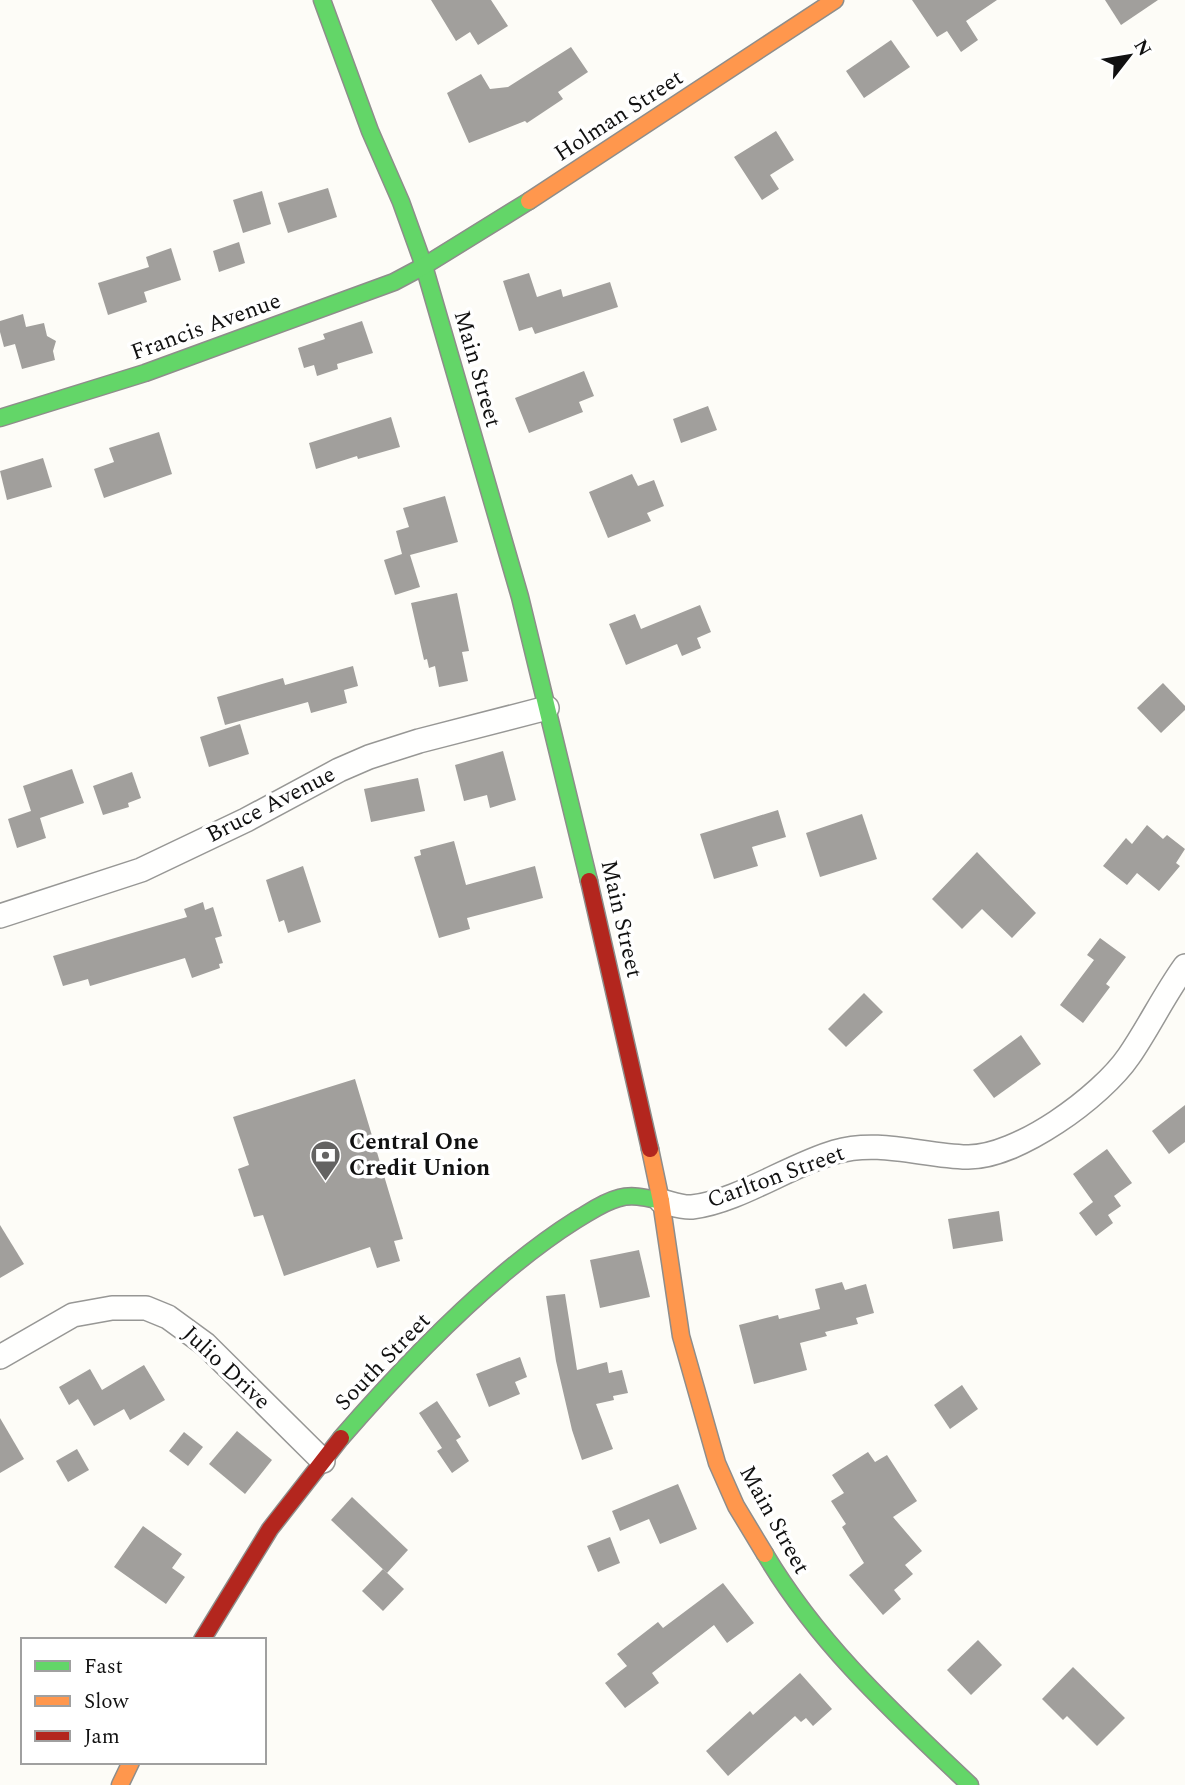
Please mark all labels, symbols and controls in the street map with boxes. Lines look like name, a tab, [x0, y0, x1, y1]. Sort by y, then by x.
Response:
north arrow	[1094, 21, 1164, 91]
text: N	[1126, 34, 1159, 62]
street label: Holman Street	[547, 61, 691, 171]
street label: Francis Avenue	[126, 284, 286, 370]
street label: Main Street	[444, 307, 510, 431]
street label: Bruce Avenue	[200, 757, 342, 853]
street label: Main Street	[590, 857, 652, 981]
place label: Central One Credit Union	[349, 1125, 490, 1186]
street label: Carlton Street	[702, 1136, 850, 1218]
bank icon: Central One Credit Union	[309, 1138, 343, 1182]
street label: South Street	[327, 1305, 439, 1419]
street label: Julio Drive	[174, 1318, 278, 1418]
street label: Main Street	[730, 1459, 818, 1581]
legend	[21, 1638, 266, 1764]
text: Fast	[84, 1651, 123, 1683]
text: Slow	[84, 1686, 130, 1718]
text: Jam	[84, 1721, 120, 1753]

